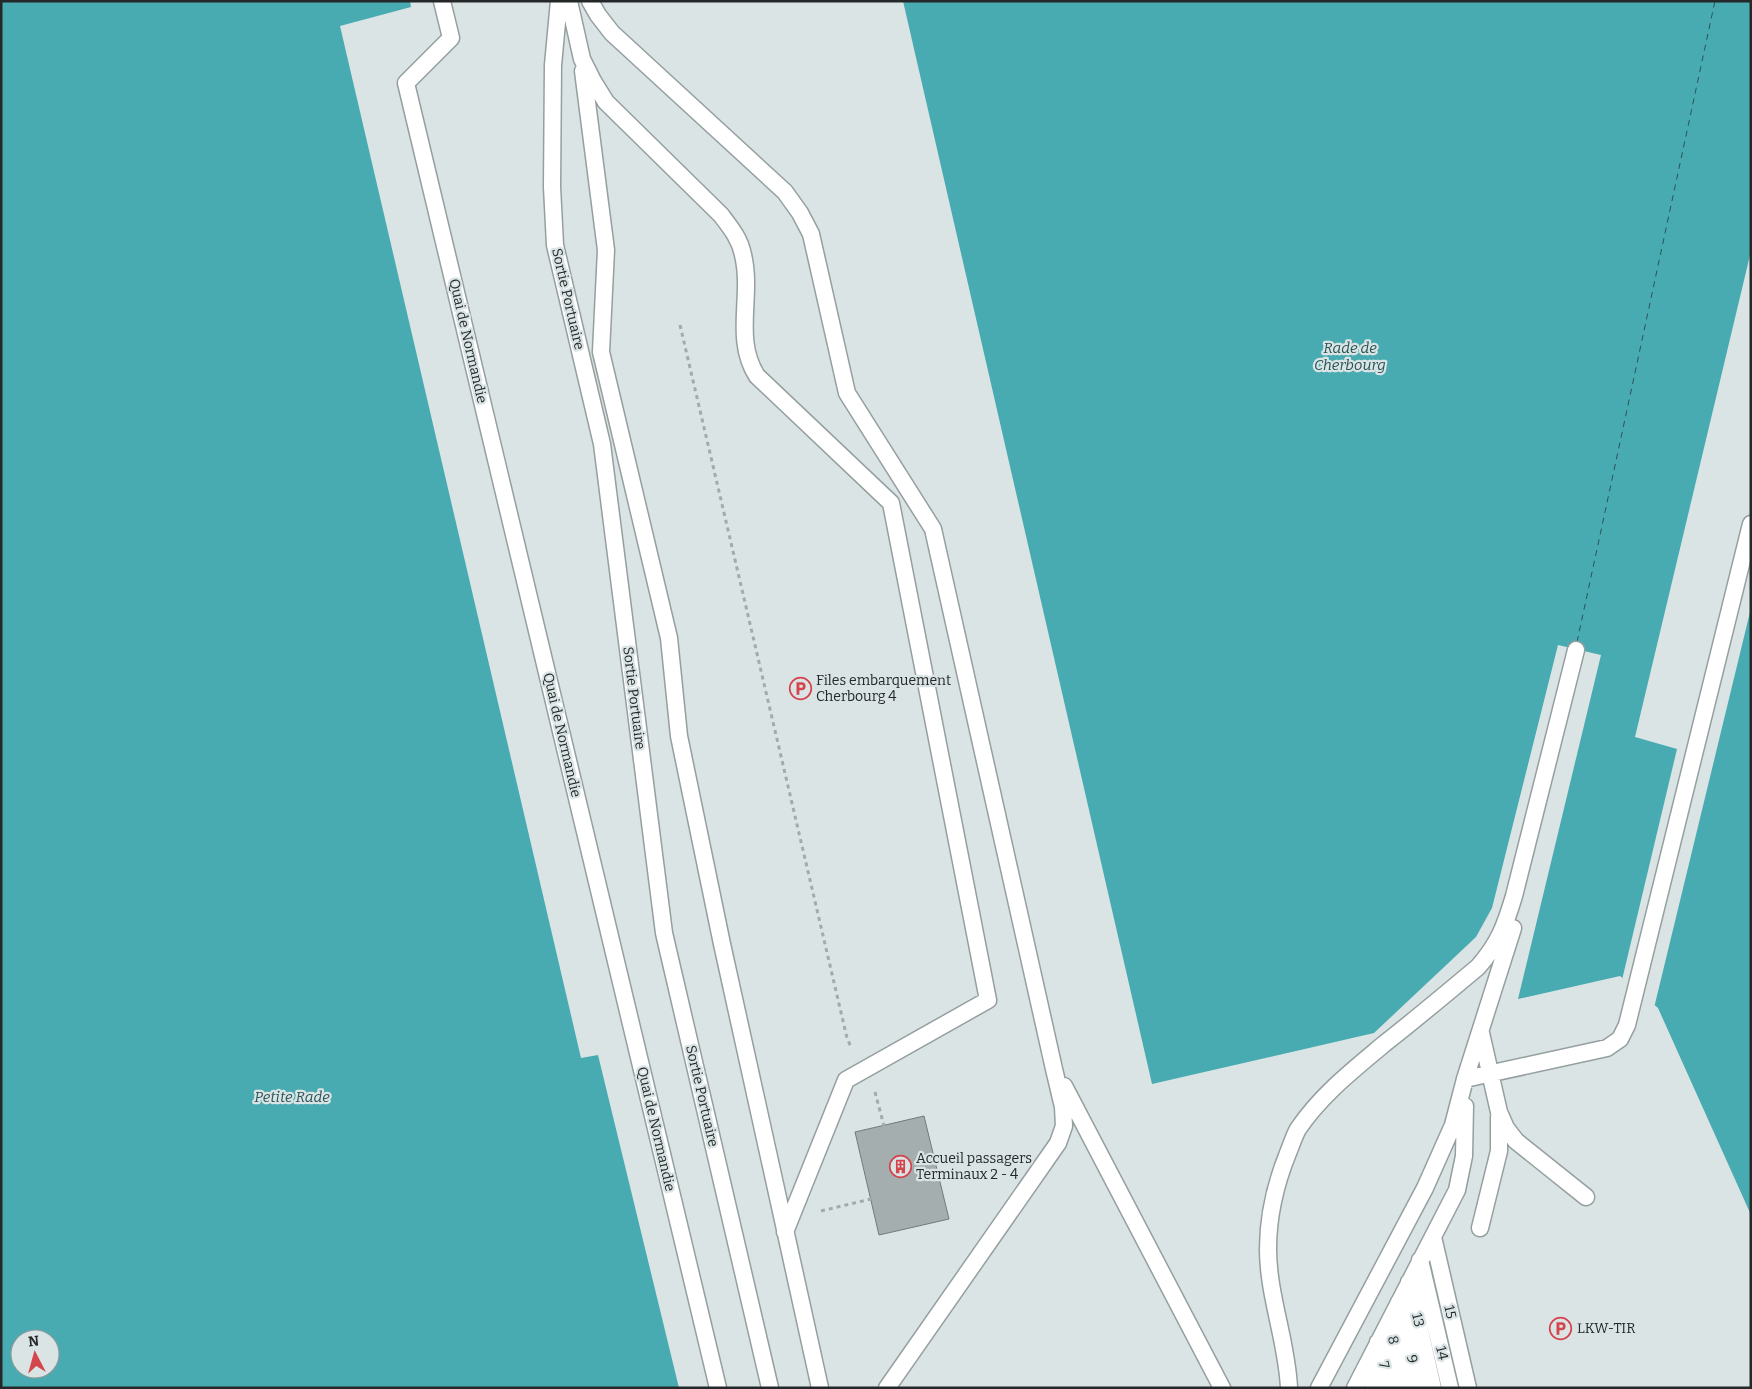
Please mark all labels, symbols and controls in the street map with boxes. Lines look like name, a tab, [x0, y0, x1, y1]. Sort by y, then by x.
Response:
street label: Sortie Portuaire	[548, 247, 588, 351]
street label: Quai de Normandie	[445, 277, 491, 405]
water label: Rade de Cherbourg	[1314, 339, 1386, 374]
street label: Sortie Portuaire	[619, 646, 649, 750]
street label: Quai de Normandie	[539, 671, 585, 799]
place label: Files embarquement Cherbourg 4	[816, 672, 951, 705]
parking icon: Files embarquement Cherbourg 4	[788, 676, 812, 700]
street label: Sortie Portuaire	[682, 1044, 722, 1148]
street label: Quai de Normandie	[633, 1065, 679, 1193]
water label: Petite Rade	[254, 1088, 330, 1106]
place label: Accueil passagers Terminaux 2 - 4	[916, 1150, 1032, 1183]
building icon: Accueil passagers Terminaux 2 - 4	[888, 1154, 912, 1178]
street label: 15	[1440, 1304, 1460, 1320]
street label: 13	[1408, 1311, 1428, 1329]
parking icon: LKW-TIR	[1549, 1316, 1573, 1340]
place label: LKW-TIR	[1577, 1320, 1635, 1337]
north arrow	[10, 1329, 60, 1379]
text: N	[27, 1333, 40, 1351]
street label: 8	[1384, 1334, 1402, 1346]
street label: 14	[1432, 1344, 1452, 1362]
street label: 9	[1403, 1353, 1421, 1365]
street label: 7	[1375, 1360, 1393, 1370]

